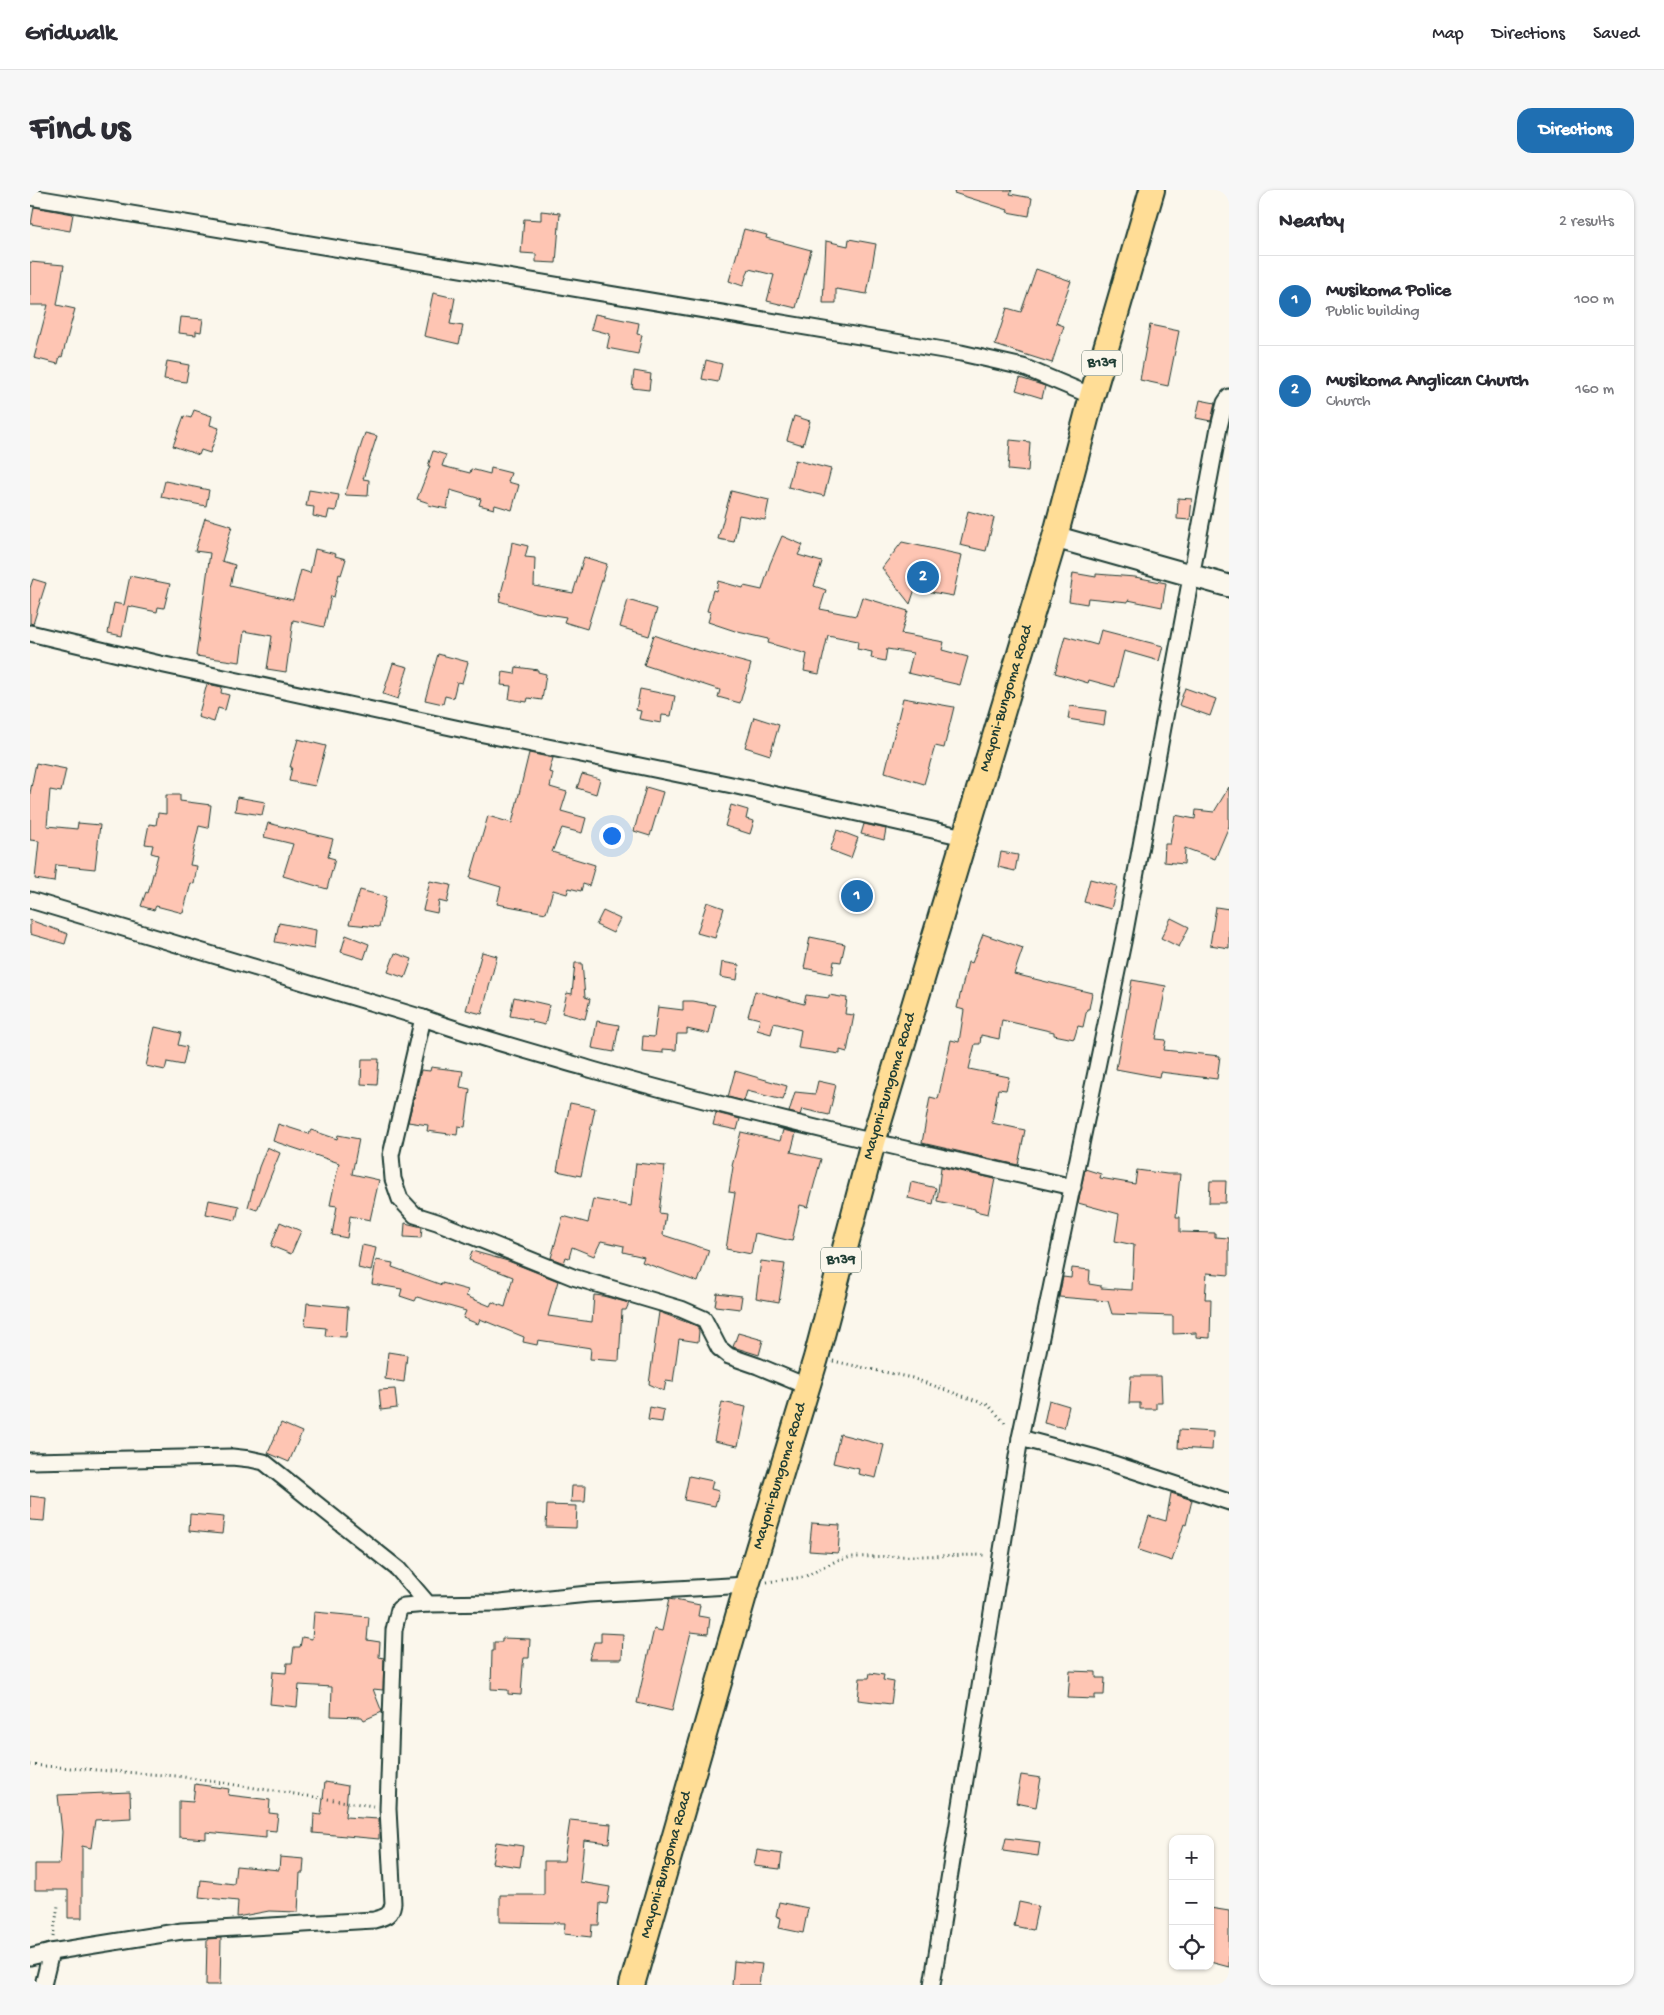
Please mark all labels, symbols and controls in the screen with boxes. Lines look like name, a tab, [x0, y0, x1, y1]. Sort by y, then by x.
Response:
text: Gridwalk	[25, 20, 116, 49]
text: Map	[1432, 24, 1464, 45]
text: Directions	[1492, 24, 1565, 45]
text: Saved	[1593, 24, 1639, 45]
button: Directions	[1517, 108, 1634, 153]
text: Find us	[30, 110, 130, 151]
text: Nearby	[1279, 210, 1344, 235]
text: 2 results	[1559, 213, 1614, 232]
text: Musikoma Police	[1326, 280, 1451, 303]
text: 1	[1292, 291, 1298, 310]
text: 100 m	[1574, 291, 1614, 310]
text: Public building	[1326, 303, 1420, 322]
road number: B139	[1082, 350, 1122, 376]
text: Musikoma Anglican Church	[1326, 370, 1529, 393]
text: 2	[1291, 381, 1299, 400]
text: 160 m	[1575, 381, 1614, 400]
text: Church	[1326, 393, 1370, 412]
pin: 2	[907, 558, 939, 596]
street label: Mayoni-Bungoma Road	[975, 621, 1038, 774]
your location	[599, 823, 625, 849]
pin: 1	[841, 877, 873, 915]
street label: Mayoni-Bungoma Road	[859, 1009, 921, 1162]
road number: B139	[821, 1248, 861, 1272]
street label: Mayoni-Bungoma Road	[749, 1399, 812, 1552]
street label: Mayoni-Bungoma Road	[636, 1788, 697, 1941]
map controls	[1169, 1835, 1214, 1970]
button: +	[1169, 1835, 1214, 1880]
button: −	[1169, 1880, 1214, 1925]
button: locate	[1169, 1925, 1214, 1970]

